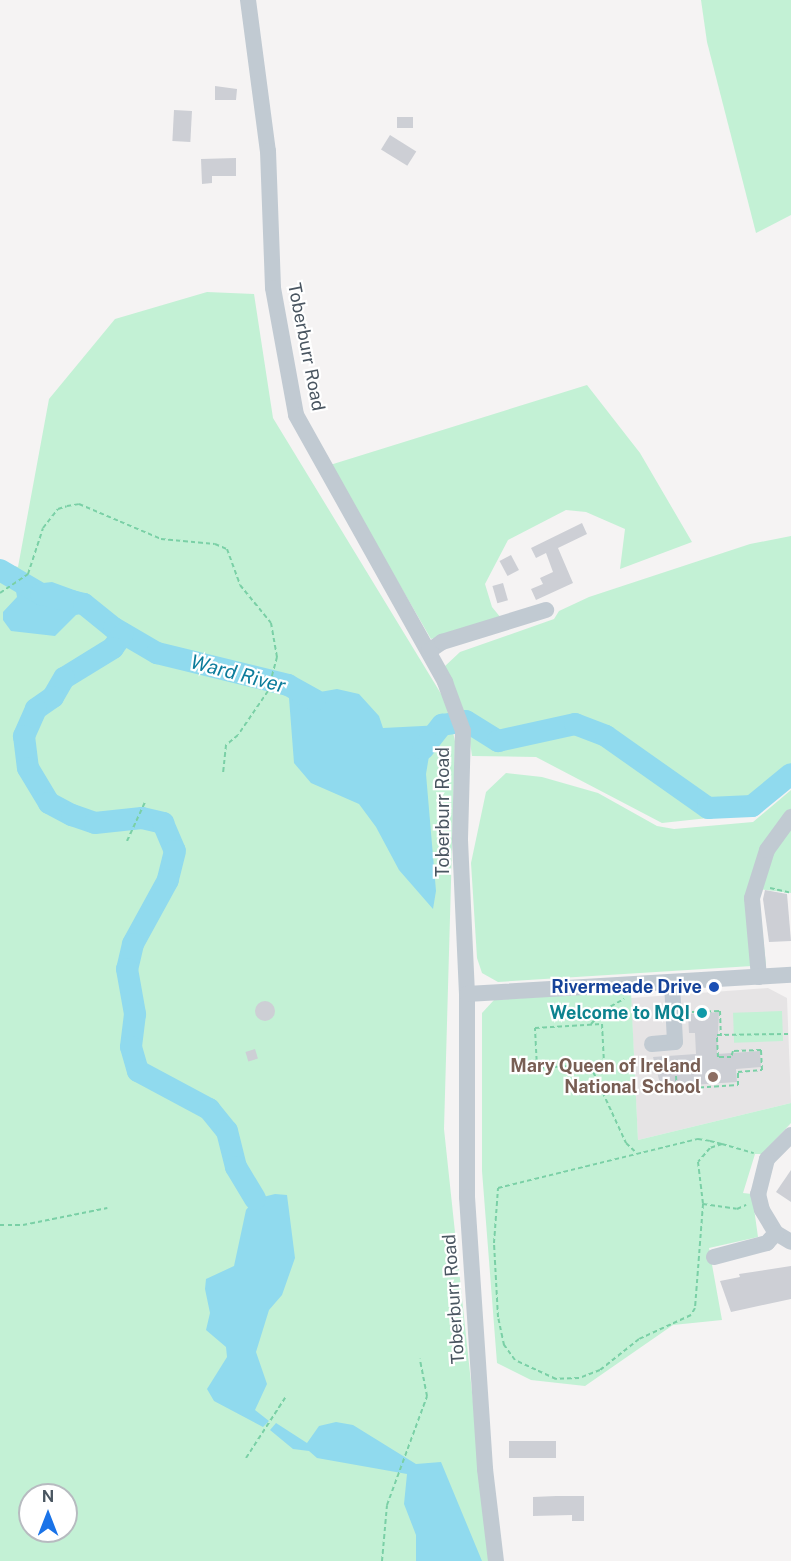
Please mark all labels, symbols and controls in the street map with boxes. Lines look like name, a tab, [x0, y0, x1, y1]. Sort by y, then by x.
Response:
street label: Toberburr Road	[283, 281, 329, 413]
water label: Ward River	[188, 650, 288, 698]
street label: Toberburr Road	[432, 747, 454, 877]
place label: Rivermeade Drive	[551, 976, 702, 998]
marker: Rivermeade Drive	[707, 980, 721, 994]
place label: Welcome to MQI	[550, 1002, 690, 1024]
marker: Welcome to MQI	[695, 1006, 709, 1020]
place label: Mary Queen of Ireland National School	[510, 1056, 701, 1098]
marker: Mary Queen of Ireland National School	[706, 1070, 720, 1084]
street label: Toberburr Road	[439, 1233, 469, 1365]
north arrow	[18, 1483, 78, 1543]
text: N	[42, 1487, 54, 1506]

